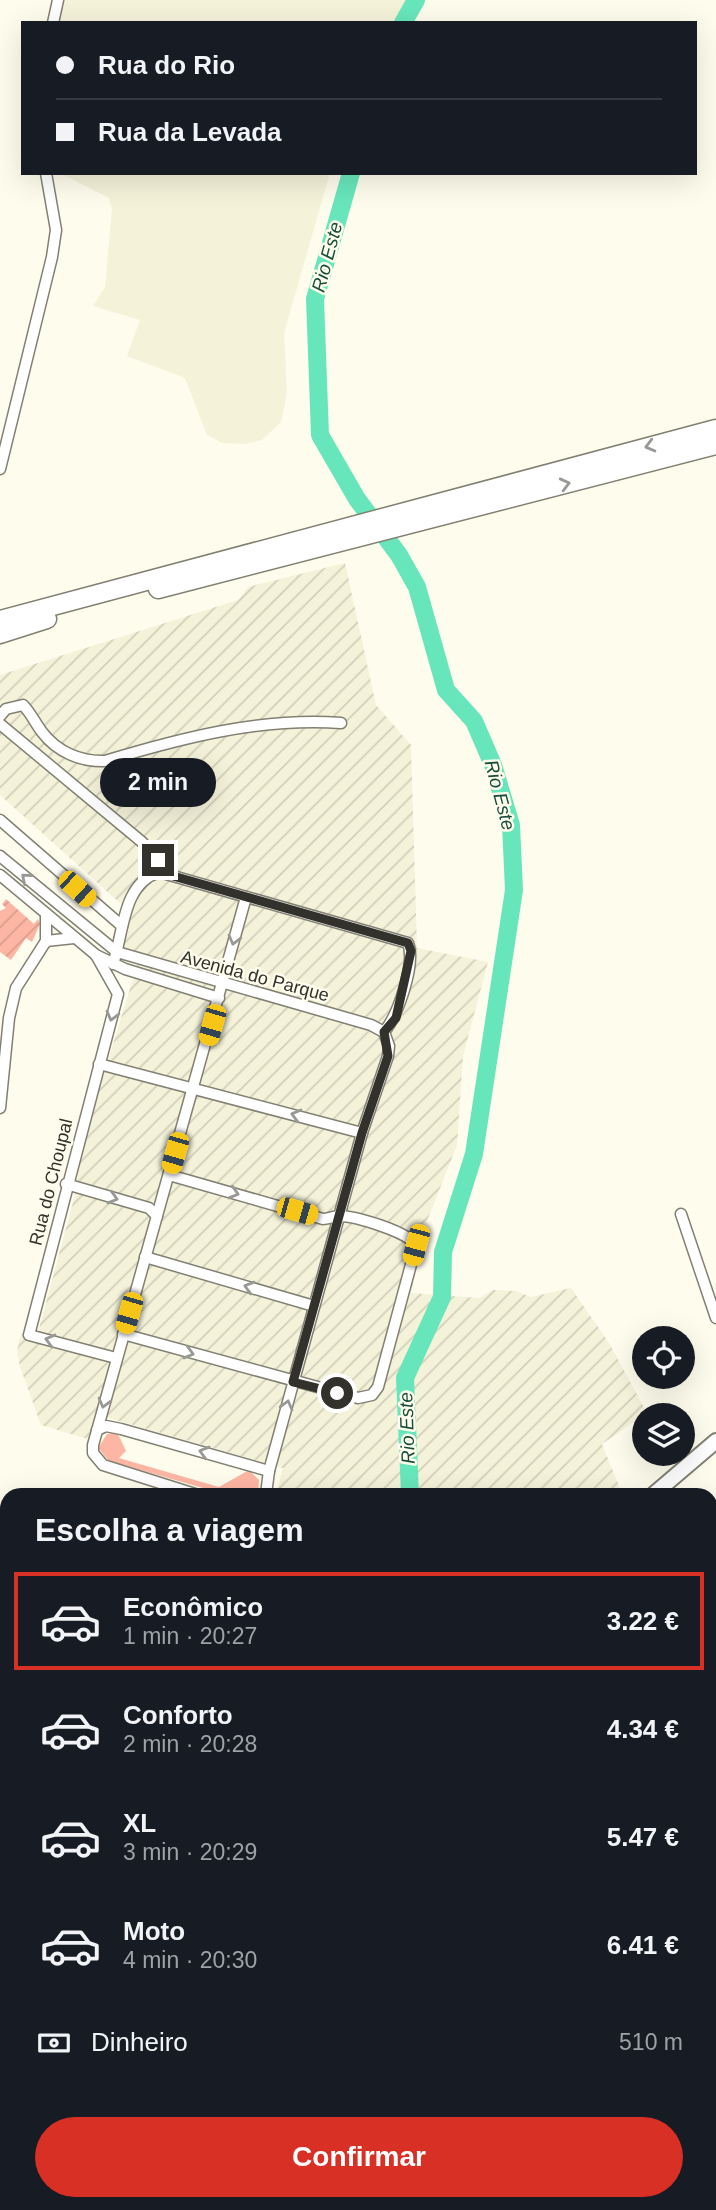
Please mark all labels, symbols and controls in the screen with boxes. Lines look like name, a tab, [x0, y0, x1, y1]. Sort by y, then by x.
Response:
text: Rua do Rio	[98, 50, 235, 80]
text: Rua da Levada	[98, 117, 282, 147]
water label: Rio Este	[308, 220, 346, 294]
one-way arrow	[644, 438, 656, 453]
one-way arrow	[558, 478, 570, 492]
callout: 2 min	[100, 758, 216, 808]
water label: Rio Este	[481, 758, 519, 832]
text: 2 min	[128, 769, 188, 795]
route end	[142, 844, 174, 876]
car	[55, 867, 100, 911]
one-way arrow	[21, 874, 34, 886]
one-way arrow	[228, 934, 243, 946]
street label: Avenida do Parque	[179, 947, 331, 1005]
car	[197, 1002, 228, 1048]
one-way arrow	[106, 1010, 120, 1022]
one-way arrow	[290, 1109, 302, 1123]
street label: Rua do Choupal	[26, 1116, 76, 1248]
car	[160, 1130, 191, 1176]
one-way arrow	[228, 1185, 240, 1200]
one-way arrow	[107, 1190, 119, 1204]
car	[274, 1195, 321, 1227]
car	[401, 1222, 432, 1268]
one-way arrow	[243, 1281, 255, 1296]
car	[114, 1290, 145, 1336]
map controls	[632, 1326, 695, 1466]
button: locate	[632, 1326, 695, 1389]
one-way arrow	[44, 1334, 56, 1349]
one-way arrow	[183, 1344, 195, 1359]
route start	[321, 1377, 353, 1409]
water label: Rio Este	[395, 1392, 419, 1464]
one-way arrow	[98, 1397, 113, 1409]
one-way arrow	[279, 1399, 294, 1411]
button: layers	[632, 1403, 695, 1466]
one-way arrow	[198, 1446, 210, 1460]
text: Escolha a viagem	[35, 1512, 304, 1548]
icon: car	[39, 1590, 102, 1653]
text: Econômico	[123, 1592, 263, 1622]
text: 3.22 €	[607, 1606, 679, 1636]
text: 1 min · 20:27	[123, 1623, 257, 1649]
icon: car	[39, 1698, 102, 1761]
text: Conforto	[123, 1700, 233, 1730]
text: 4.34 €	[607, 1714, 679, 1744]
text: 2 min · 20:28	[123, 1731, 257, 1757]
icon: car	[39, 1806, 102, 1869]
text: XL	[123, 1808, 156, 1838]
text: 5.47 €	[607, 1822, 679, 1852]
text: 3 min · 20:29	[123, 1839, 257, 1865]
icon: car	[39, 1914, 102, 1977]
text: Moto	[123, 1916, 185, 1946]
text: 6.41 €	[607, 1930, 679, 1960]
text: 4 min · 20:30	[123, 1947, 257, 1973]
icon: cash	[35, 2024, 73, 2062]
text: Dinheiro	[91, 2027, 188, 2057]
text: 510 m	[619, 2029, 683, 2055]
button: Confirmar	[35, 2117, 683, 2197]

